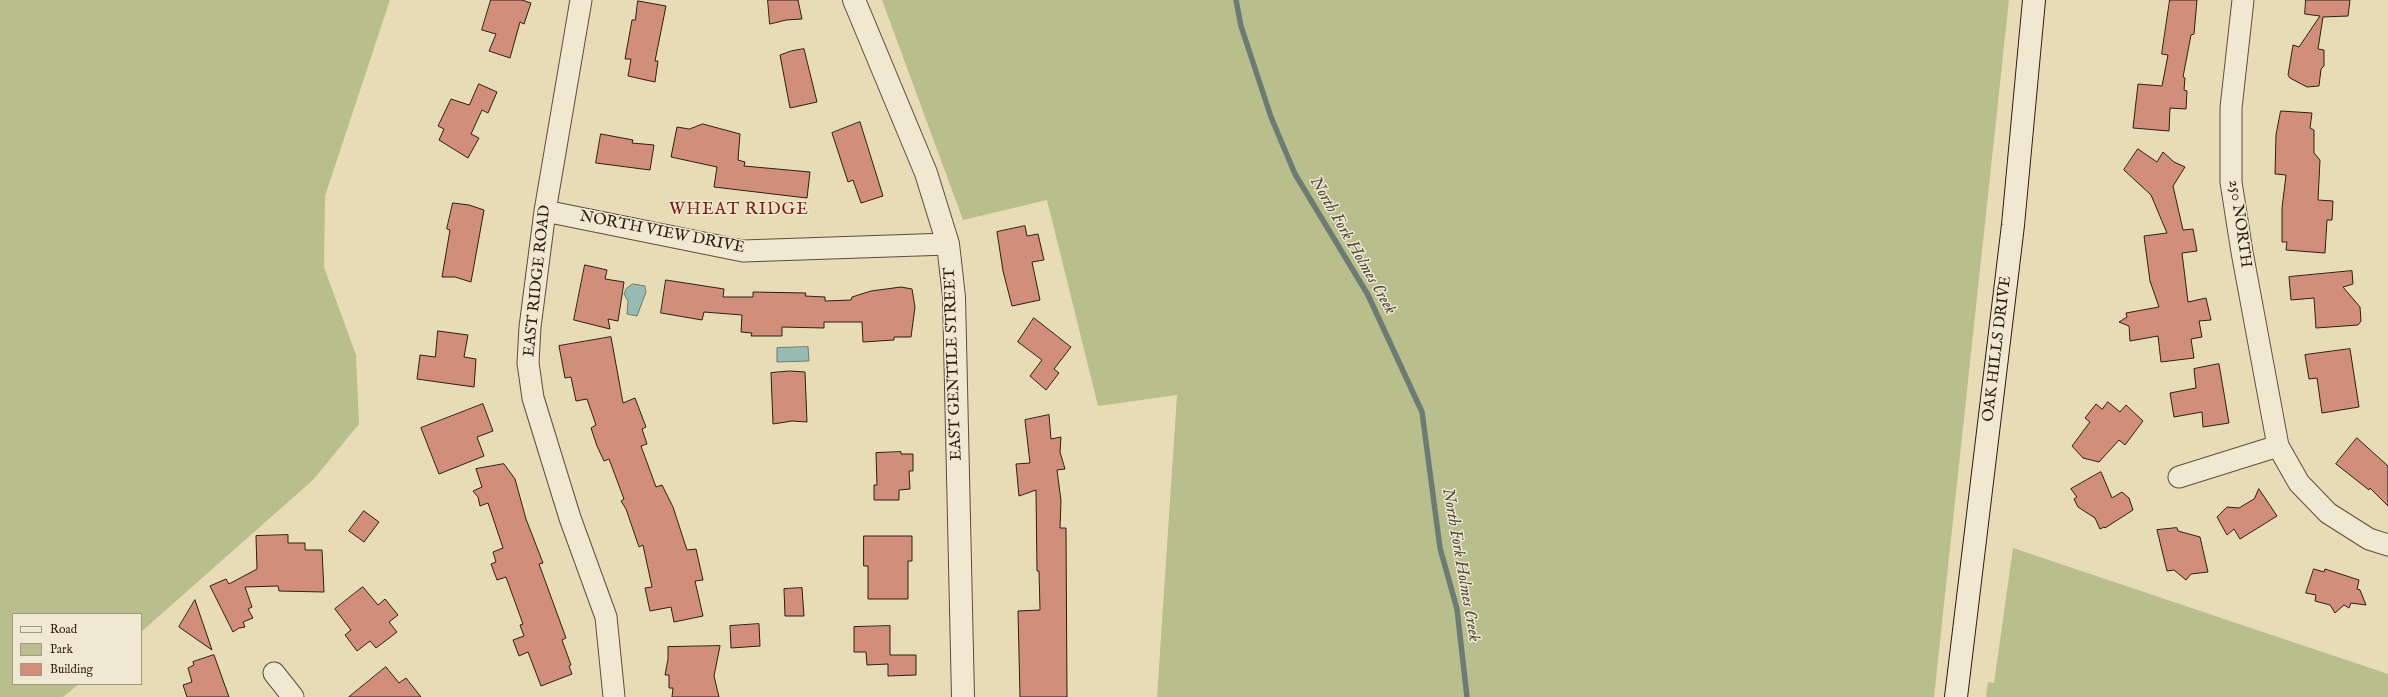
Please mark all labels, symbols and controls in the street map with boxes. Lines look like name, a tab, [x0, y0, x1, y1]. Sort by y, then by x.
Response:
water label: North Fork Holmes Creek	[1304, 173, 1400, 319]
street label: 250 NORTH	[2223, 179, 2255, 269]
district label: WHEAT RIDGE	[669, 201, 809, 221]
street label: EAST RIDGE ROAD	[520, 204, 556, 358]
street label: NORTH VIEW DRIVE	[578, 208, 746, 258]
street label: EAST GENTILE STREET	[941, 267, 967, 461]
street label: OAK HILLS DRIVE	[1980, 275, 2016, 423]
water label: North Fork Holmes Creek	[1436, 487, 1484, 643]
legend	[12, 613, 142, 685]
text: Road	[50, 622, 77, 637]
text: Park	[50, 642, 73, 657]
text: Building	[50, 662, 93, 677]

